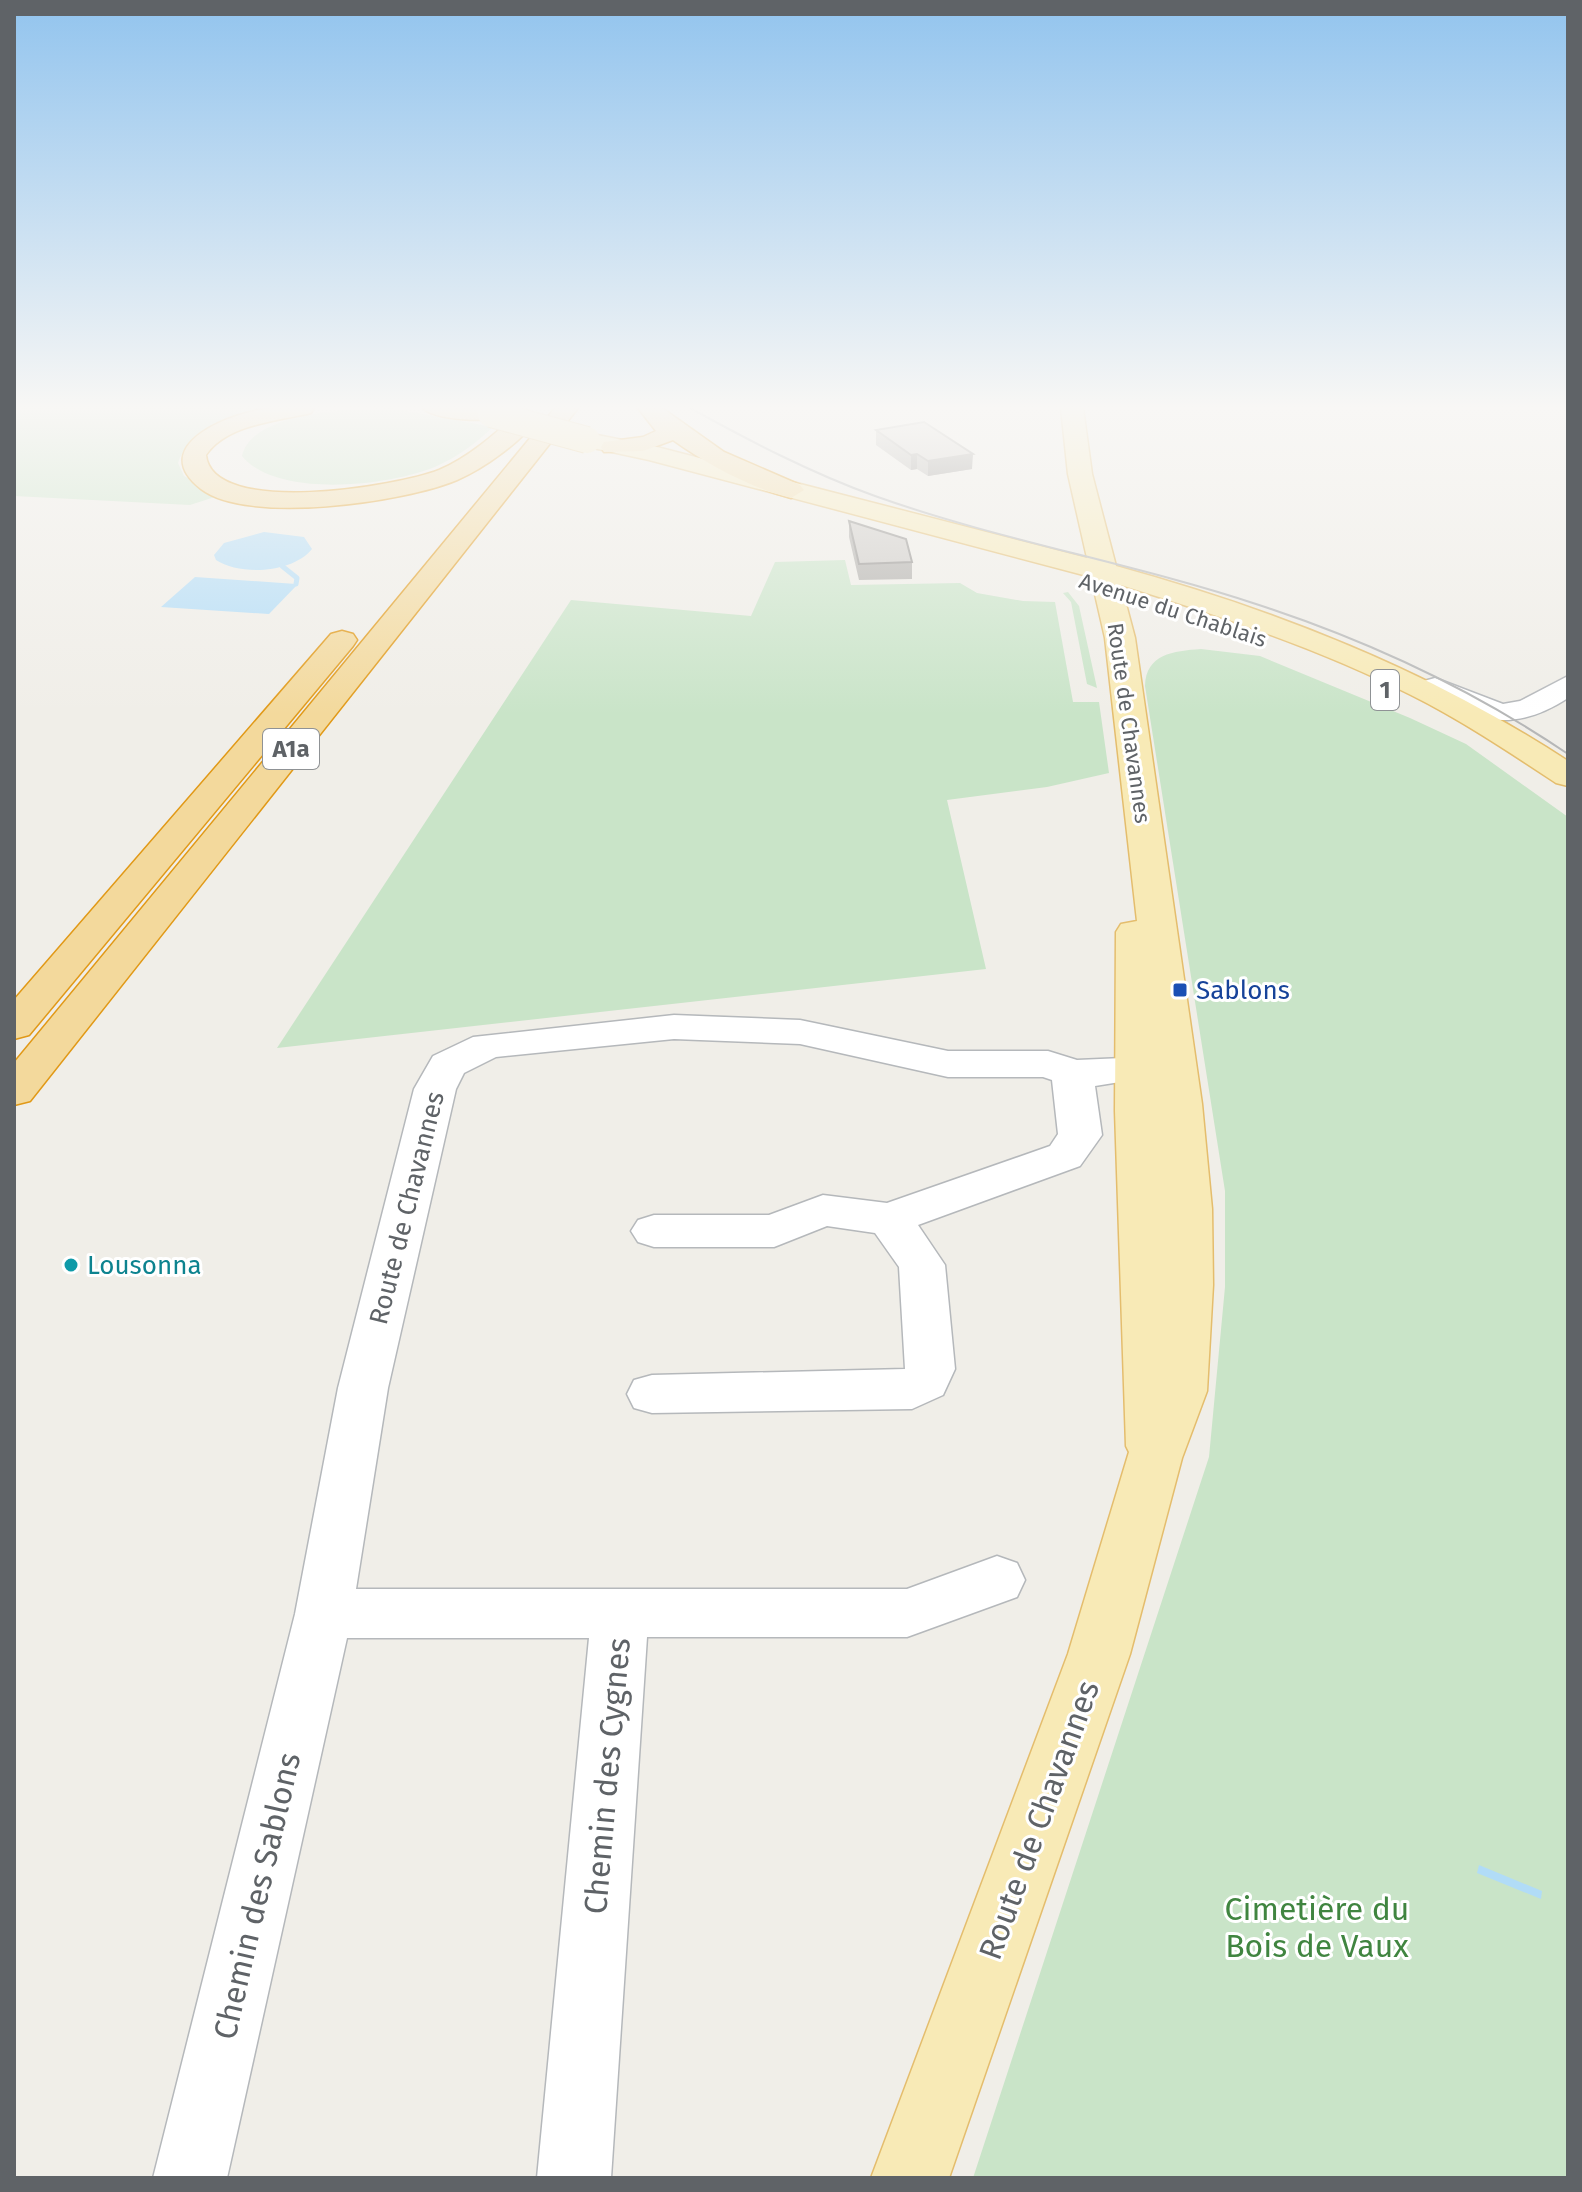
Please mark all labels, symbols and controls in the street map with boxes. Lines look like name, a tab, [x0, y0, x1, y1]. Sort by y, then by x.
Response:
street label: Avenue du Chablais	[1076, 567, 1270, 653]
street label: Route de Chavannes	[1102, 621, 1156, 825]
road number: 1	[1371, 670, 1399, 710]
road number: A1a	[263, 729, 319, 769]
place label: Sablons	[1196, 975, 1290, 1006]
marker: Sablons	[1171, 981, 1189, 999]
street label: Route de Chavannes	[363, 1088, 451, 1328]
place label: Lousonna	[87, 1250, 202, 1281]
marker: Lousonna	[62, 1256, 80, 1274]
street label: Chemin des Cygnes	[576, 1636, 638, 1916]
street label: Route de Chavannes	[971, 1675, 1107, 1965]
street label: Chemin des Sablons	[206, 1749, 308, 2043]
park label: Cimetière du Bois de Vaux	[1225, 1890, 1409, 1965]

